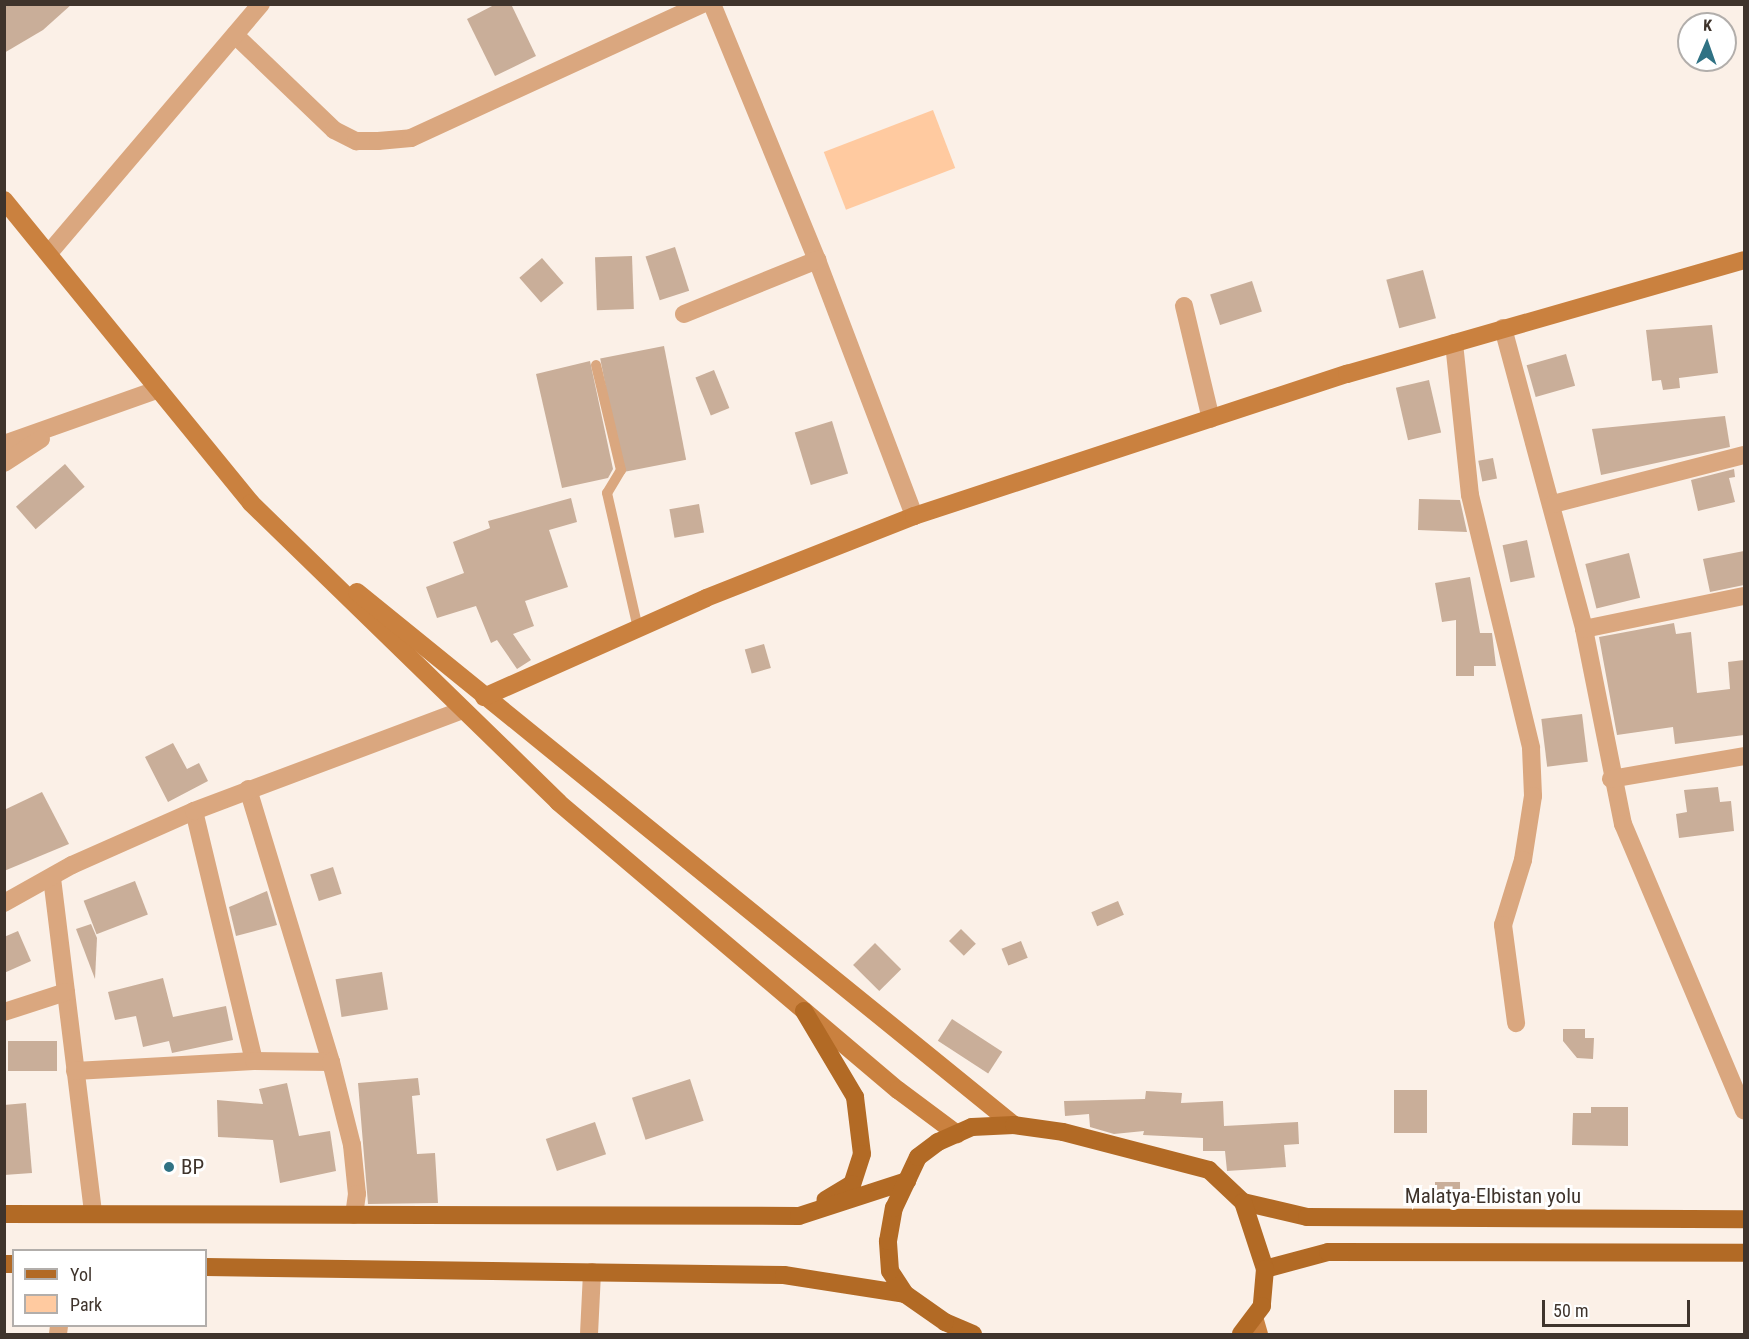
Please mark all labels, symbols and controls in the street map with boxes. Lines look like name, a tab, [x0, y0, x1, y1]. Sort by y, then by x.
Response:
north arrow	[1677, 12, 1737, 72]
text: K	[1703, 16, 1712, 35]
place label: BP	[181, 1154, 204, 1180]
marker: BP	[162, 1160, 176, 1174]
street label: Malatya-Elbistan yolu	[1405, 1183, 1581, 1209]
legend	[12, 1249, 207, 1327]
text: Yol	[70, 1264, 92, 1285]
scale bar	[1545, 1288, 1694, 1326]
text: Park	[70, 1294, 102, 1315]
text: 50 m	[1553, 1300, 1588, 1321]

